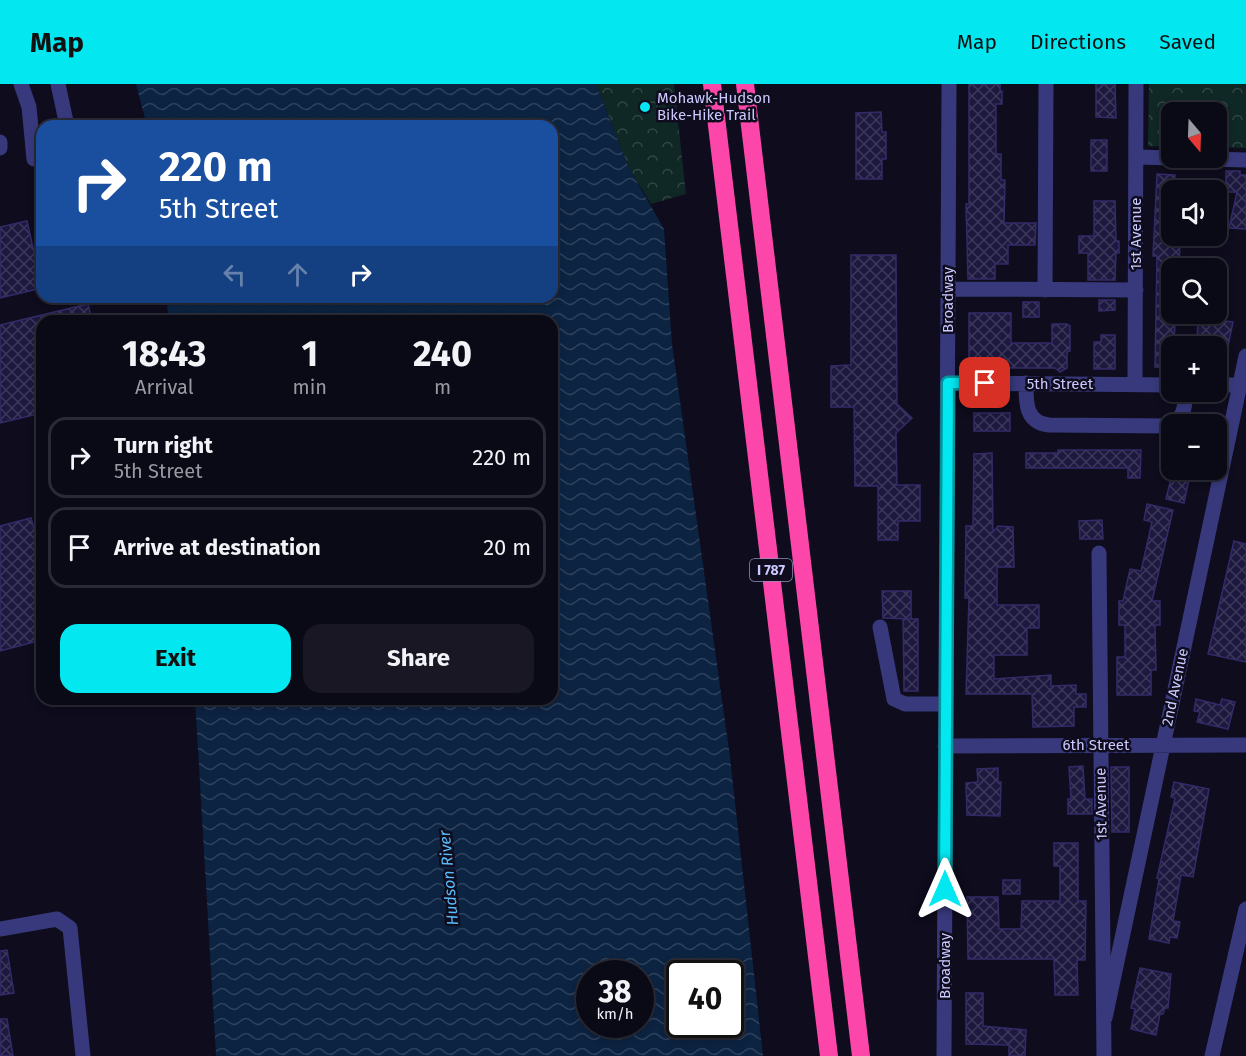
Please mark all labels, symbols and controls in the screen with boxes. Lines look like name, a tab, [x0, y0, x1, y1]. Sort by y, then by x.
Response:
text: Map	[30, 26, 84, 59]
text: Map	[957, 29, 997, 55]
text: Directions	[1030, 29, 1126, 55]
text: Saved	[1159, 29, 1216, 55]
place label: Mohawk-Hudson Bike-Hike Trail	[657, 89, 771, 124]
marker: Mohawk-Hudson Bike-Hike Trail	[638, 100, 652, 114]
north arrow	[1161, 102, 1227, 168]
map controls	[1161, 102, 1227, 480]
text: 220 m	[159, 142, 272, 192]
icon: right	[60, 144, 138, 222]
button: sound	[1161, 180, 1227, 246]
text: 5th Street	[159, 193, 278, 225]
street label: 1st Avenue	[1127, 198, 1145, 270]
icon: left	[218, 258, 251, 291]
icon: ahead	[281, 258, 314, 291]
icon: right	[344, 258, 377, 291]
button: search	[1161, 258, 1227, 324]
street label: Broadway	[939, 266, 957, 333]
text: 18:43	[122, 332, 207, 376]
text: 1	[301, 332, 318, 376]
text: 240	[413, 332, 472, 376]
button: +	[1161, 336, 1227, 402]
pin	[959, 357, 1010, 408]
icon: arrive	[968, 366, 1001, 399]
text: Arrival	[135, 375, 194, 399]
text: min	[293, 375, 327, 399]
text: m	[434, 375, 451, 399]
street label: 5th Street	[1027, 375, 1094, 393]
button: −	[1161, 414, 1227, 480]
text: Turn right	[114, 432, 213, 459]
icon: right	[63, 441, 96, 474]
text: 220 m	[472, 444, 531, 471]
text: 5th Street	[114, 459, 202, 483]
icon: arrive	[63, 531, 96, 564]
text: Arrive at destination	[114, 534, 321, 561]
text: 20 m	[483, 534, 531, 561]
road number: I 787	[750, 559, 792, 581]
button: Exit	[60, 624, 291, 693]
button: Share	[303, 624, 534, 693]
street label: 2nd Avenue	[1158, 647, 1192, 727]
street label: 6th Street	[1063, 736, 1130, 754]
street label: 1st Avenue	[1091, 768, 1111, 840]
water label: Hudson River	[435, 829, 462, 926]
position arrow	[913, 857, 977, 921]
street label: Broadway	[936, 932, 954, 999]
speed limit sign: 40	[666, 960, 744, 1038]
text: 38	[598, 974, 632, 1010]
text: km/h	[596, 1005, 634, 1023]

